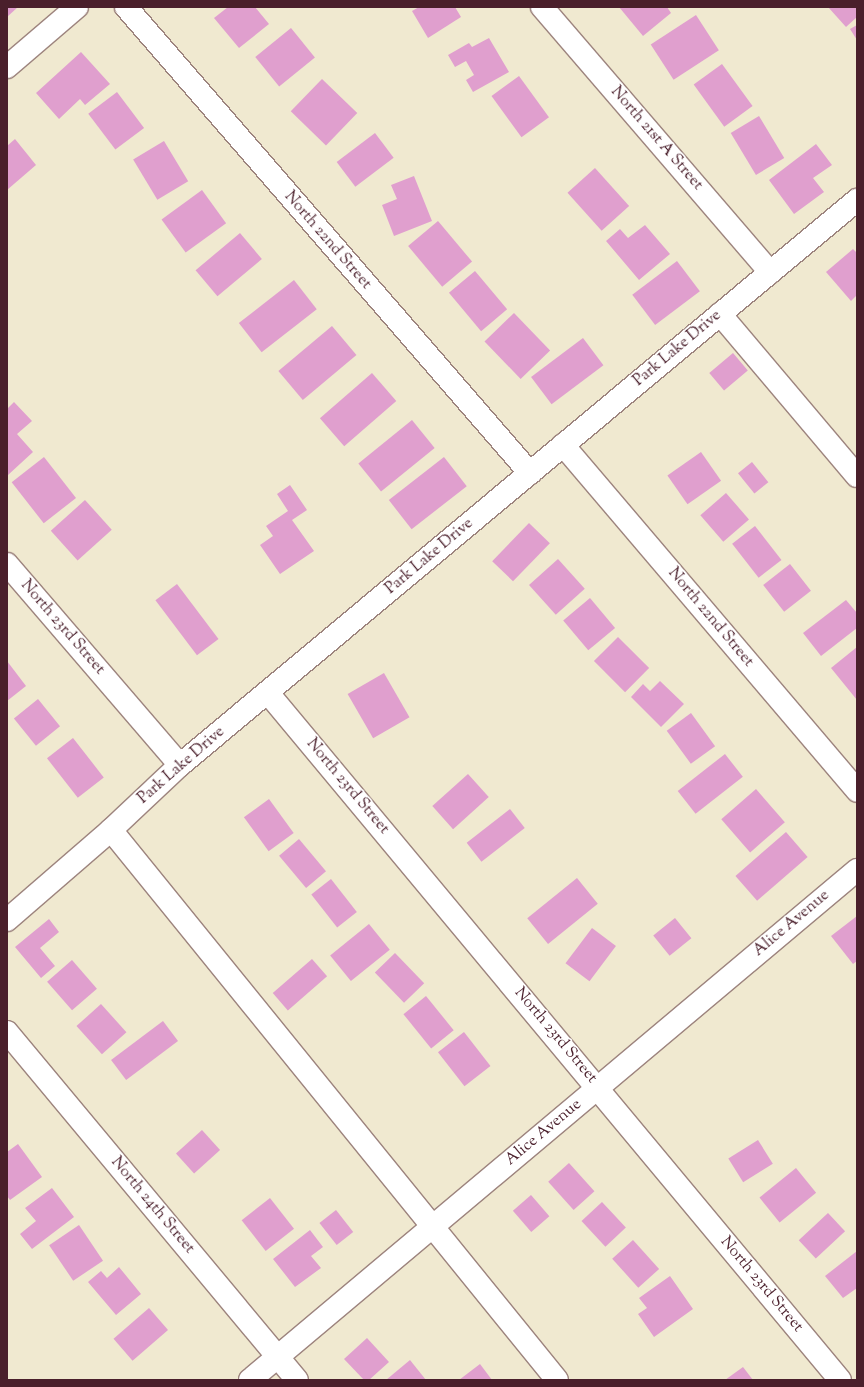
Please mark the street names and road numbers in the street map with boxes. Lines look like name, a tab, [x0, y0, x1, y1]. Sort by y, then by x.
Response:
street label: North 21st A Street	[606, 83, 706, 195]
street label: North 22nd Street	[279, 188, 375, 294]
street label: Park Lake Drive	[630, 307, 726, 391]
street label: Park Lake Drive	[382, 515, 478, 599]
street label: North 22nd Street	[663, 564, 757, 672]
street label: North 23rd Street	[16, 577, 108, 679]
street label: Park Lake Drive	[135, 723, 229, 809]
street label: North 23rd Street	[301, 735, 393, 839]
street label: Alice Avenue	[750, 887, 834, 961]
street label: North 23rd Street	[509, 984, 601, 1088]
street label: Alice Avenue	[502, 1096, 586, 1170]
street label: North 24th Street	[106, 1154, 198, 1258]
street label: North 23rd Street	[715, 1233, 807, 1337]

